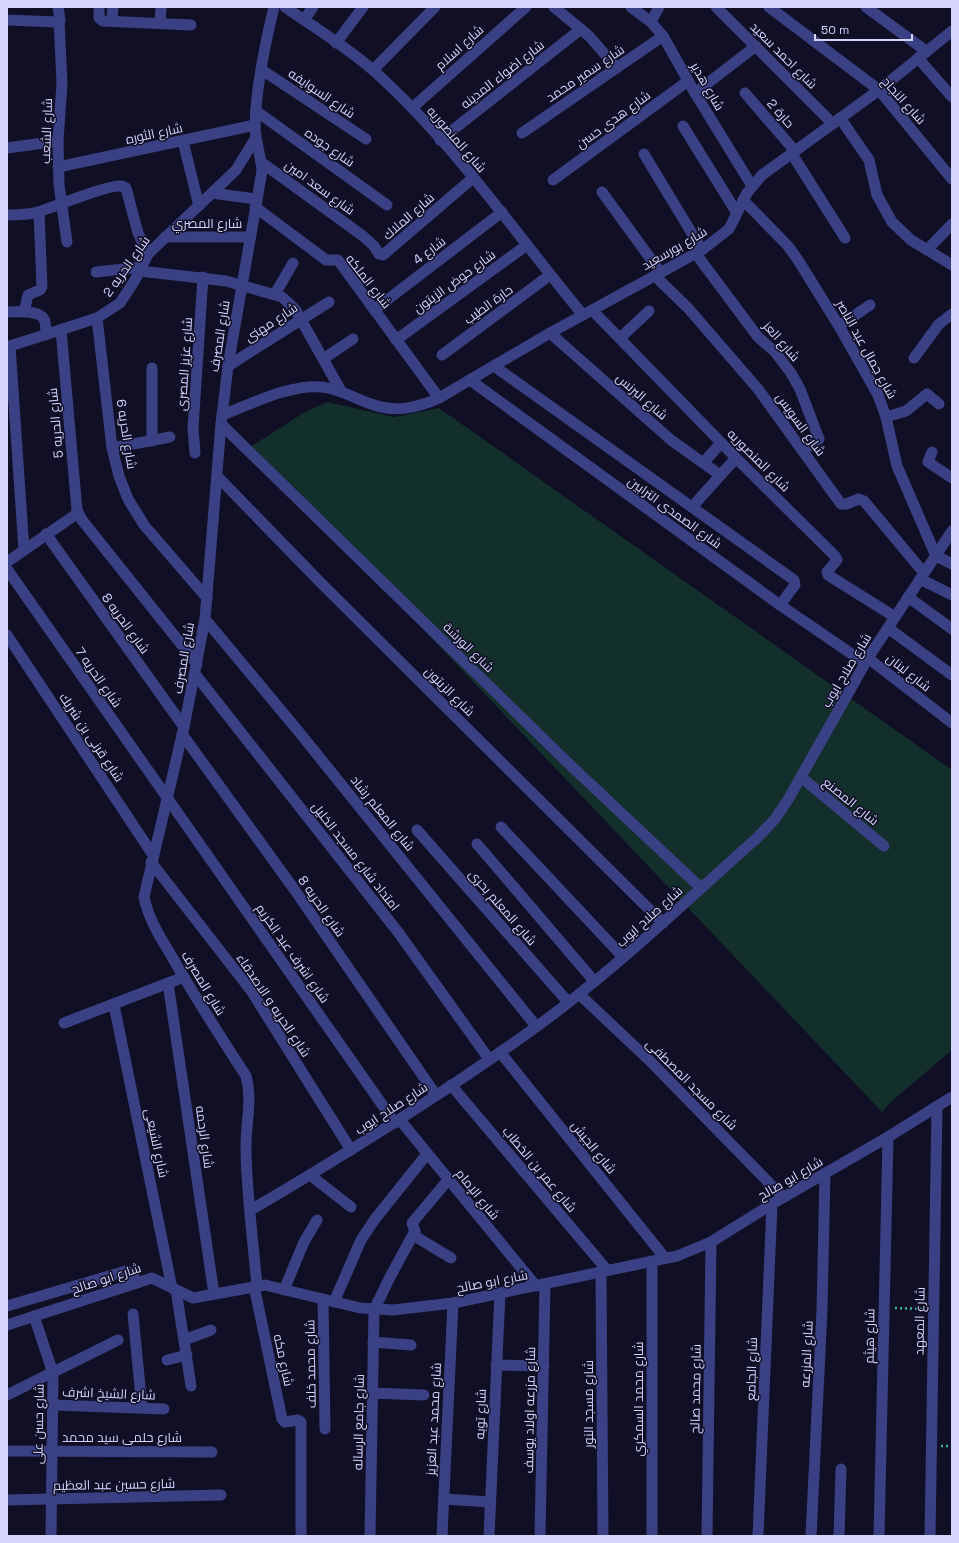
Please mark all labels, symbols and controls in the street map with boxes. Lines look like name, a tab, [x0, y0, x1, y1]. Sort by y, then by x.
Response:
scale bar	[815, 16, 912, 42]
street label: شارع احمد سعيد	[746, 18, 821, 93]
street label: شارع اسلام	[431, 21, 488, 74]
text: 50 m	[821, 22, 849, 38]
street label: شارع اضواء المدينه	[457, 36, 548, 112]
street label: شارع سمير محمد	[543, 41, 628, 106]
street label: شارع هدير	[686, 58, 728, 114]
street label: شارع السوايفه	[285, 65, 358, 122]
street label: شارع النجاح	[878, 73, 930, 128]
street label: شارع هدى حسن	[573, 87, 654, 152]
street label: حارة 2	[763, 95, 798, 131]
street label: شارع الشعب	[37, 98, 56, 164]
street label: شارع المنصوريه	[423, 103, 490, 176]
street label: شارع الثوره	[124, 119, 184, 148]
street label: شارع جوده	[301, 124, 358, 171]
street label: شارع سعد امين	[281, 156, 358, 219]
street label: شارع الملاك	[379, 189, 438, 244]
street label: شارع المصري	[172, 215, 242, 234]
street label: شارع بورسعيد	[639, 223, 710, 274]
street label: شارع الحريه 2	[99, 233, 154, 300]
street label: شارع 4	[410, 233, 449, 268]
street label: شارع حوض الزيتون	[410, 246, 499, 317]
street label: شارع الملكه	[342, 251, 395, 312]
street label: حارة الطيب	[460, 281, 516, 328]
street label: شارع جمال عبد الناصر	[832, 296, 901, 402]
street label: شارع المصرف	[205, 299, 234, 373]
street label: شارع مهنى	[242, 299, 301, 346]
street label: شارع عزيز المصرى	[173, 317, 196, 411]
street label: شارع العز	[759, 317, 804, 365]
street label: شارع البرنس	[612, 369, 671, 423]
street label: شارع الحريه 5	[44, 387, 67, 459]
street label: شارع السويس	[772, 389, 829, 459]
street label: شارع الحريه 6	[113, 398, 140, 470]
street label: شارع المنصوريه	[724, 425, 794, 495]
street label: شارع الصمدى الترابين	[624, 473, 725, 552]
street label: شارع الحريه 8	[98, 590, 153, 657]
street label: شارع الورشة	[439, 619, 498, 676]
street label: شارع المصرف	[169, 621, 198, 695]
street label: شارع صلاح ايوب	[818, 630, 875, 710]
street label: شارع الحريه 7	[72, 644, 126, 711]
street label: شارع لبنان	[883, 650, 935, 695]
street label: شارع الزيتون	[421, 663, 478, 720]
street label: شارع قرنى بن شريك	[55, 689, 128, 785]
street label: شارع المعلم رشاد	[346, 772, 418, 855]
street label: شارع المصنع	[819, 774, 882, 829]
street label: امتداد شارع مسجد الخليل	[308, 798, 403, 914]
street label: شارع المعلم بحرى	[464, 866, 540, 950]
street label: شارع الحريه 8	[294, 872, 349, 940]
street label: شارع صلاح ايوب	[613, 882, 686, 951]
street label: شارع اشرف عبد الكريم	[251, 900, 333, 1007]
street label: شارع المصرف	[178, 948, 229, 1019]
street label: شارع الحريه و الاصدقاء	[233, 950, 315, 1060]
street label: شارع مسجد المصطفى	[642, 1035, 741, 1134]
street label: شارع صلاح ايوب	[352, 1079, 431, 1138]
street label: شارع الرحمه	[192, 1105, 217, 1169]
street label: شارع الشيعى	[141, 1107, 172, 1179]
street label: شارع الجيش	[567, 1117, 620, 1177]
street label: شارع عمر بن الخطاب	[499, 1123, 580, 1216]
street label: شارع ابو صالح	[755, 1153, 826, 1204]
street label: شارع الإمام	[451, 1165, 503, 1224]
street label: شارع ابو صالح	[69, 1259, 143, 1298]
street label: شارع ابو صالح	[455, 1266, 529, 1297]
street label: شارع المعهد	[910, 1287, 929, 1355]
street label: شارع هيثم	[861, 1308, 879, 1364]
street label: شارع محمد خلف	[301, 1319, 320, 1408]
street label: شارع المزرعه	[796, 1320, 817, 1388]
street label: شارع مكه	[270, 1332, 297, 1388]
street label: شارع الجامع	[742, 1337, 761, 1401]
street label: شارع محمد السمكري	[630, 1342, 649, 1456]
street label: شارع محمد صالح	[686, 1344, 705, 1434]
street label: شارع مزرعه اولاد يوسف	[520, 1346, 539, 1474]
street label: شارع مسجد النور	[580, 1360, 597, 1449]
street label: شارع محمد عبد العزيز	[422, 1362, 445, 1477]
street label: شارع جامع الرساله	[349, 1374, 368, 1470]
street label: شارع الشيخ اشرف	[62, 1383, 156, 1404]
street label: شارع حسن على	[29, 1384, 48, 1464]
street label: شارع توبه	[471, 1388, 490, 1440]
street label: شارع حلمى سيد محمد	[62, 1429, 182, 1446]
street label: شارع حسين عبد العظيم	[53, 1475, 175, 1495]

